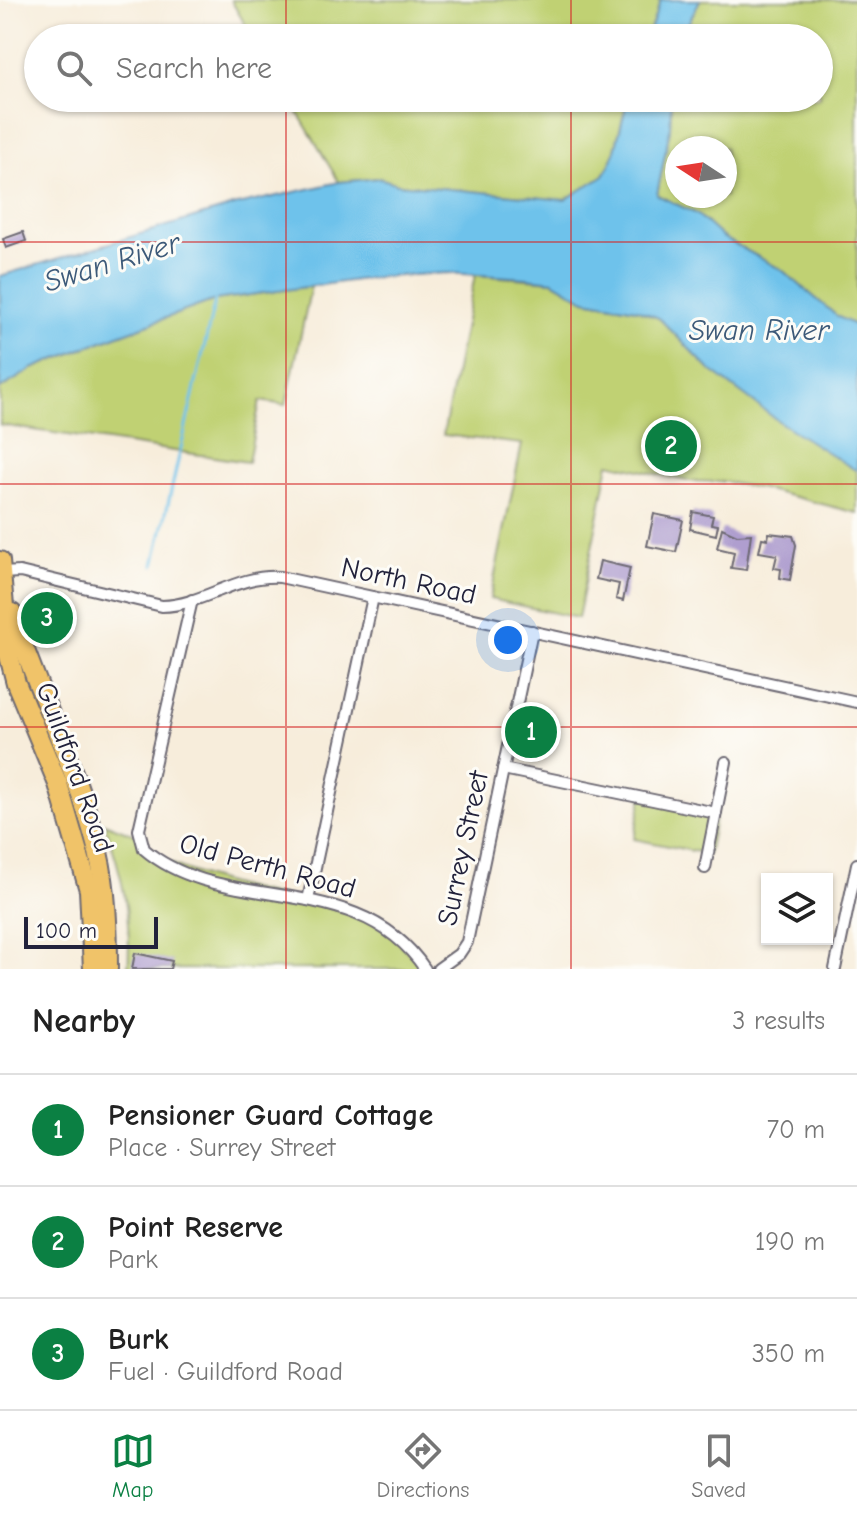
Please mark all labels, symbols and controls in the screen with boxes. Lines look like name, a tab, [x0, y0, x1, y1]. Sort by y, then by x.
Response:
search box	[24, 24, 833, 112]
icon: search	[52, 46, 96, 90]
text: Search here	[116, 51, 272, 86]
north arrow	[665, 136, 737, 208]
water label: Swan River	[40, 225, 185, 300]
water label: Swan River	[689, 313, 830, 348]
pin: 2	[645, 416, 697, 476]
street label: North Road	[338, 551, 479, 611]
pin: 3	[21, 588, 73, 648]
your location	[488, 620, 528, 660]
street label: Guildford Road	[29, 678, 121, 857]
pin: 1	[505, 702, 557, 762]
street label: Surrey Street	[431, 767, 495, 929]
street label: Old Perth Road	[176, 827, 359, 905]
map controls	[761, 873, 833, 945]
button: layers	[761, 873, 833, 945]
scale bar	[24, 913, 158, 949]
text: 100 m	[36, 918, 97, 944]
text: Nearby	[32, 1001, 135, 1041]
text: 3 results	[732, 1006, 825, 1036]
text: Pensioner Guard Cottage	[108, 1098, 433, 1133]
text: 1	[53, 1115, 63, 1145]
text: 70 m	[767, 1115, 825, 1145]
text: Place · Surrey Street	[108, 1133, 335, 1163]
text: Point Reserve	[108, 1210, 283, 1245]
text: 2	[52, 1227, 64, 1257]
text: 190 m	[755, 1227, 825, 1257]
text: Park	[108, 1245, 158, 1275]
text: Burk	[108, 1322, 169, 1357]
text: 3	[52, 1339, 64, 1369]
text: 350 m	[752, 1339, 825, 1369]
text: Fuel · Guildford Road	[108, 1357, 343, 1387]
tab: Map	[111, 1429, 155, 1503]
tab: Directions	[377, 1429, 470, 1503]
tab: Saved	[691, 1429, 746, 1503]

